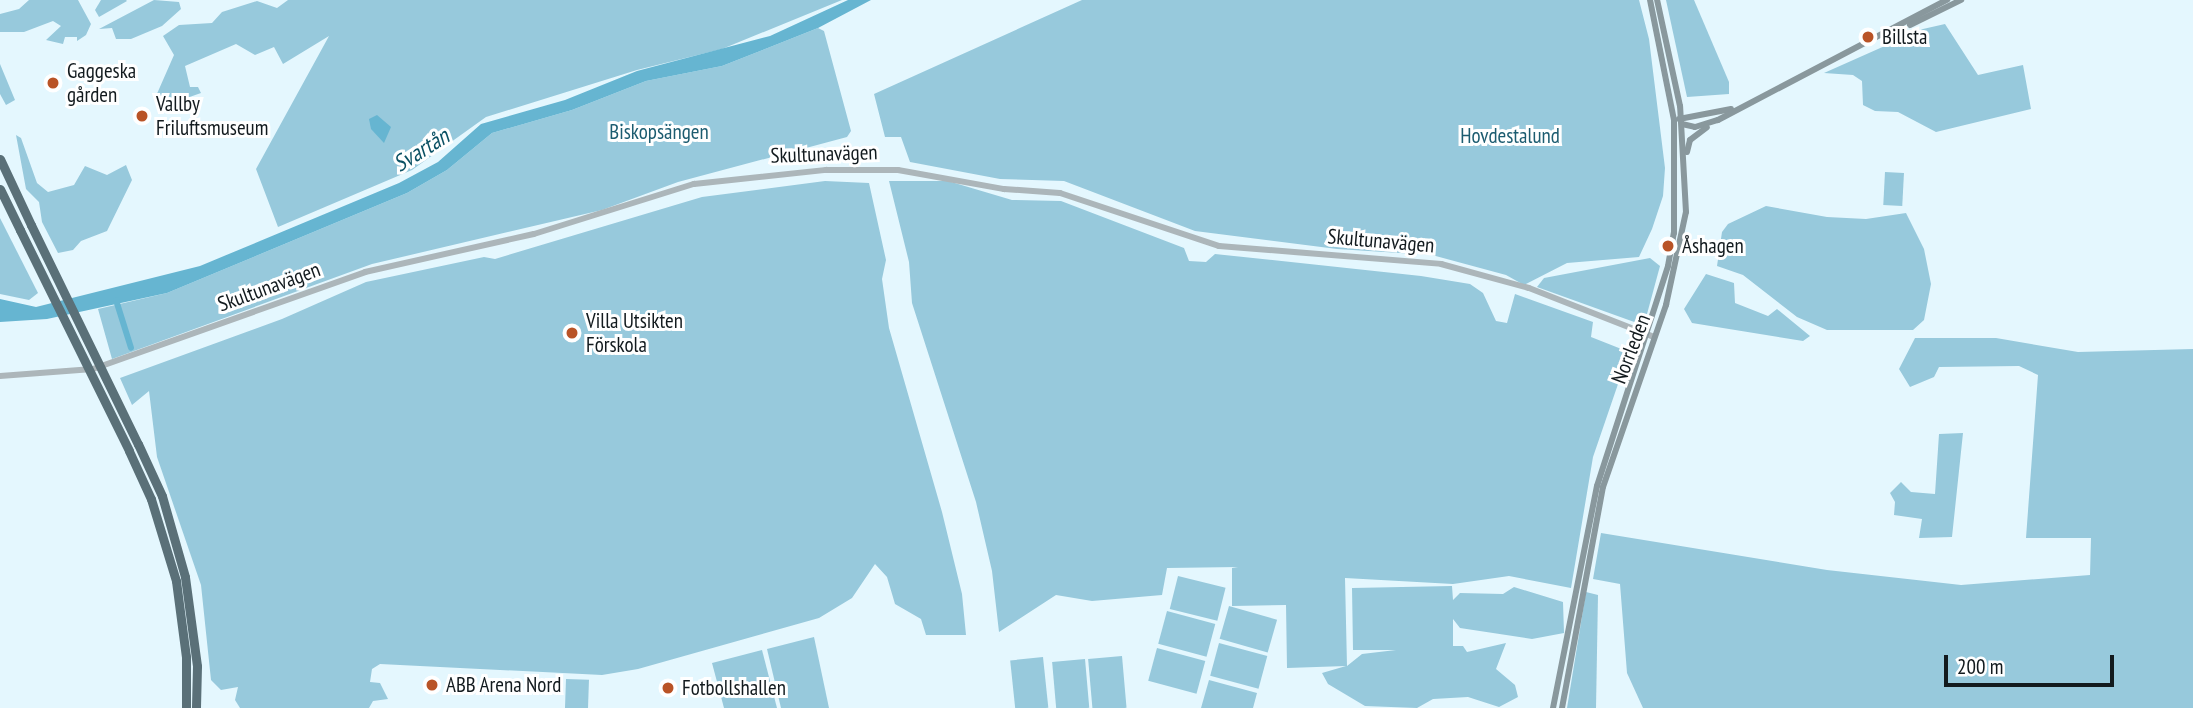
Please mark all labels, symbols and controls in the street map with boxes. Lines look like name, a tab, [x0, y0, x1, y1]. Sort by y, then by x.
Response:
place label: Billsta	[1882, 24, 1928, 50]
marker: Billsta	[1860, 29, 1876, 45]
place label: Gaggeska gården	[67, 58, 136, 108]
marker: Gaggeska gården	[45, 75, 61, 91]
place label: Vallby Friluftsmuseum	[156, 91, 268, 141]
marker: Vallby Friluftsmuseum	[134, 108, 150, 124]
park label: Biskopsängen	[609, 119, 709, 145]
water label: Svartån	[388, 122, 454, 178]
park label: Hovdestalund	[1460, 123, 1560, 149]
street label: Skultunavägen	[770, 140, 878, 168]
street label: Skultunavägen	[1327, 224, 1435, 258]
place label: Åshagen	[1682, 233, 1744, 259]
marker: Åshagen	[1660, 238, 1676, 254]
street label: Skultunavägen	[214, 257, 324, 317]
place label: Villa Utsikten Förskola	[586, 308, 683, 358]
street label: Norrleden	[1606, 311, 1656, 387]
marker: Villa Utsikten Förskola	[564, 325, 580, 341]
scale bar	[1948, 642, 2118, 686]
text: 200 m	[1957, 653, 2003, 680]
place label: ABB Arena Nord	[446, 672, 562, 698]
place label: Fotbollshallen	[682, 675, 786, 701]
marker: ABB Arena Nord	[424, 677, 440, 693]
marker: Fotbollshallen	[660, 680, 676, 696]

